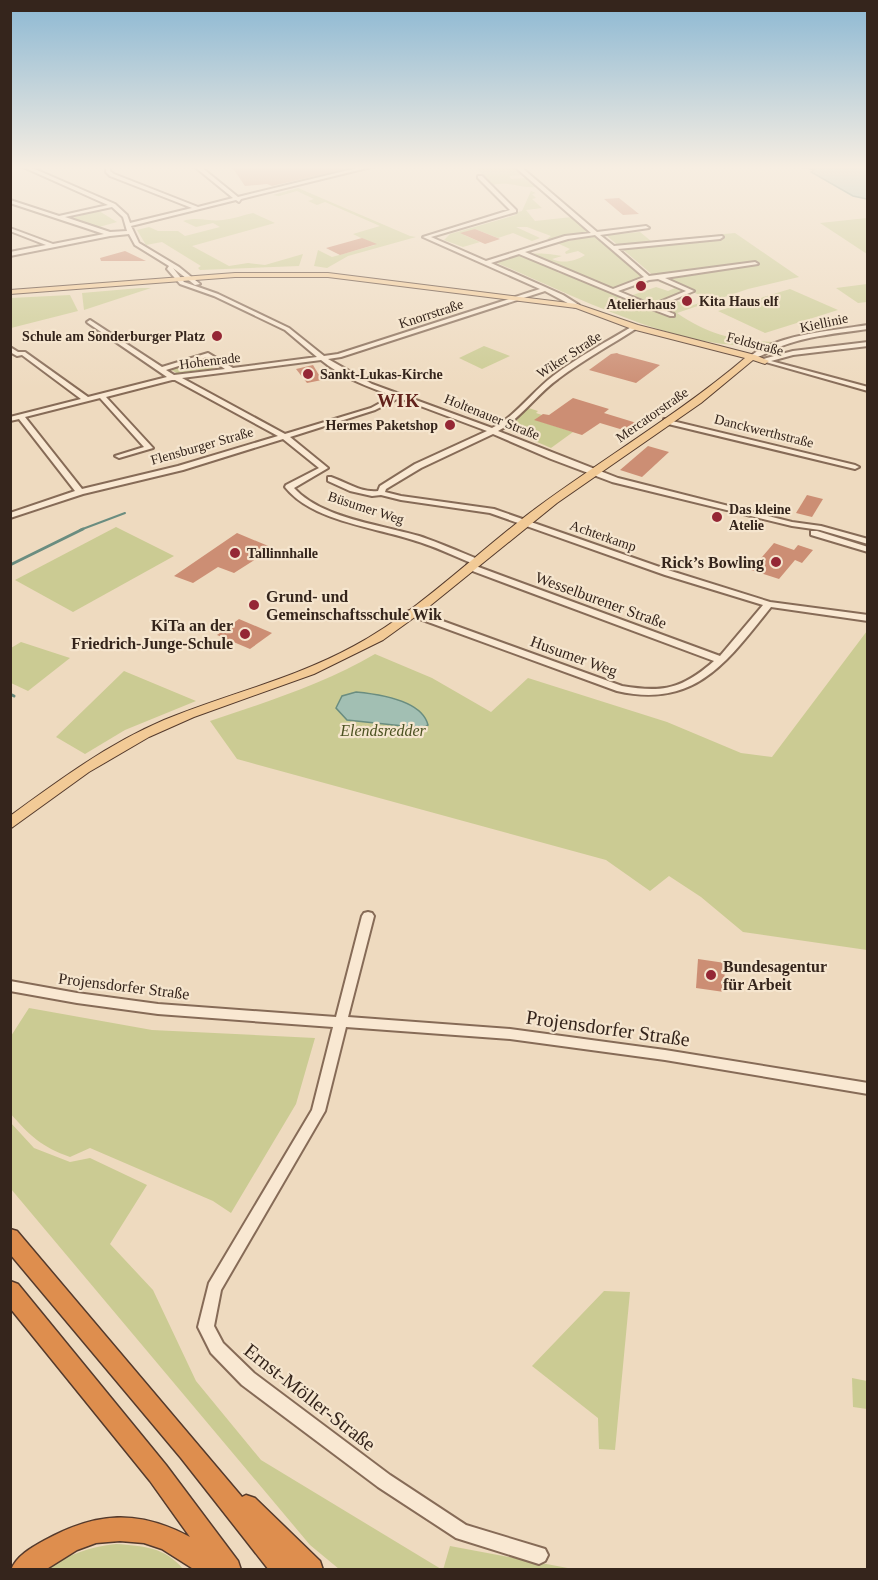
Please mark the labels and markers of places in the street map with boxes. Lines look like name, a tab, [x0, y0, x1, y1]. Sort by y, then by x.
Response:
marker: Atelierhaus	[634, 279, 648, 293]
marker: Kita Haus elf	[680, 294, 694, 308]
place label: Kita Haus elf	[699, 294, 779, 309]
place label: Atelierhaus	[606, 297, 676, 312]
place label: Schule am Sonderburger Platz	[22, 329, 205, 344]
marker: Schule am Sonderburger Platz	[210, 329, 224, 343]
marker: Sankt-Lukas-Kirche	[301, 367, 315, 381]
place label: Sankt-Lukas-Kirche	[320, 367, 443, 382]
place label: Hermes Paketshop	[326, 418, 438, 433]
marker: Hermes Paketshop	[443, 418, 457, 432]
place label: Das kleine Atelie	[729, 502, 791, 533]
marker: Das kleine Atelie	[710, 510, 724, 524]
marker: Tallinnhalle	[228, 546, 242, 560]
place label: Tallinnhalle	[247, 546, 318, 561]
place label: Rick’s Bowling	[661, 554, 764, 572]
marker: Rick’s Bowling	[769, 555, 783, 569]
place label: Grund- und Gemeinschaftsschule Wik	[266, 588, 442, 623]
marker: Grund- und Gemeinschaftsschule Wik	[247, 598, 261, 612]
place label: KiTa an der Friedrich-Junge-Schule	[71, 617, 233, 653]
marker: KiTa an der Friedrich-Junge-Schule	[238, 627, 252, 641]
place label: Bundesagentur für Arbeit	[723, 958, 827, 993]
marker: Bundesagentur für Arbeit	[704, 968, 718, 982]

